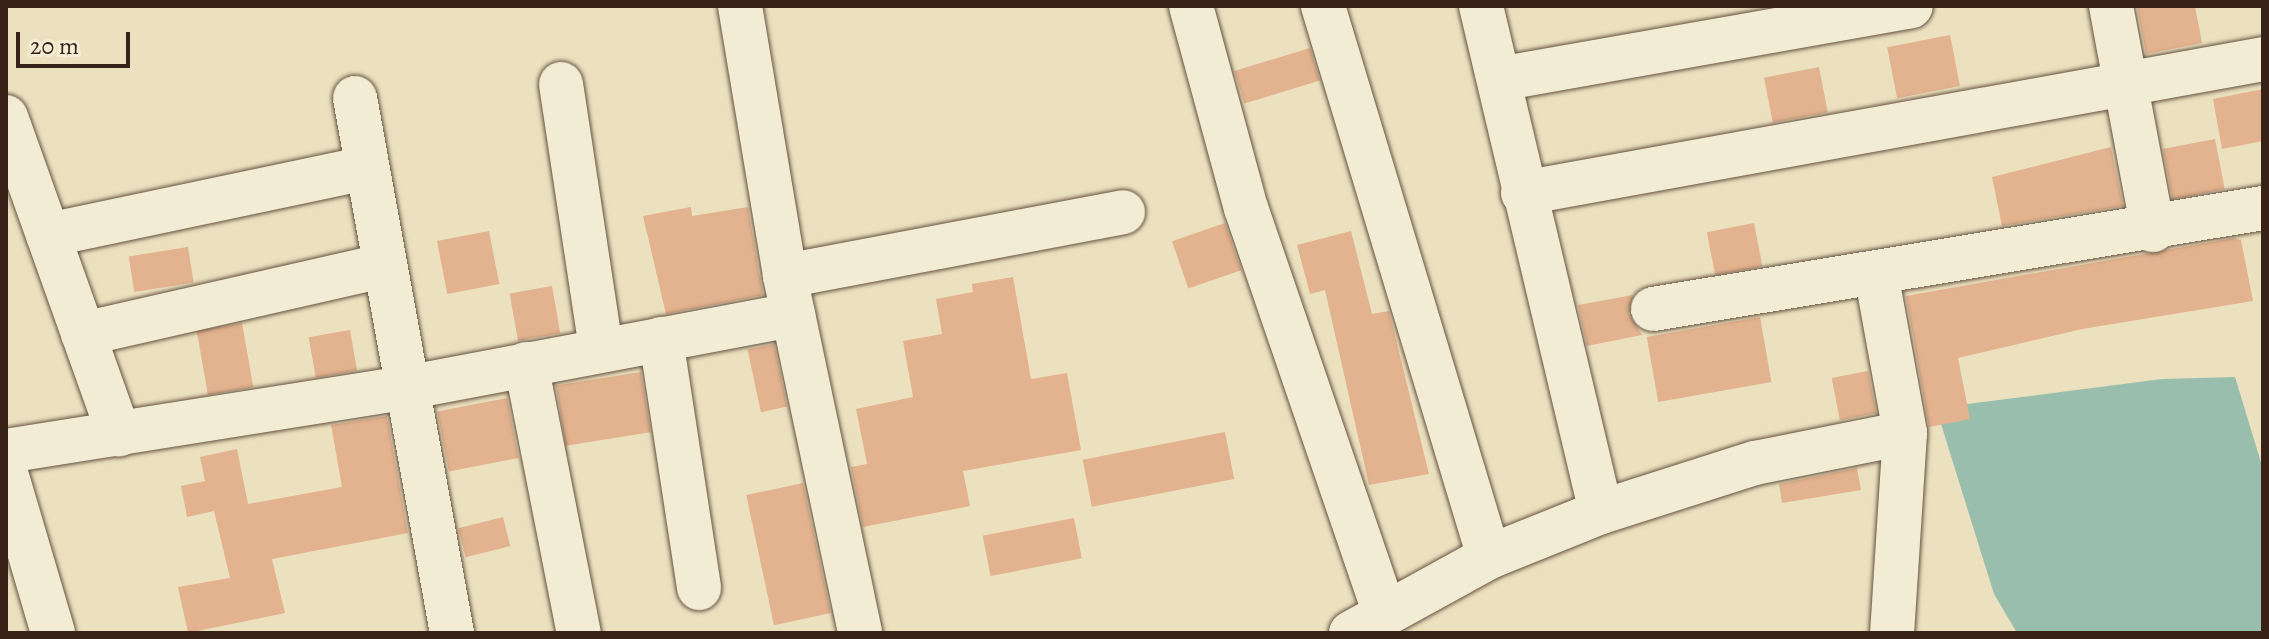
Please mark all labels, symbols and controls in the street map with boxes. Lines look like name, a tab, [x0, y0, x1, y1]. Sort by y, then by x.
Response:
scale bar	[20, 16, 134, 66]
text: 20 m	[30, 30, 79, 62]

